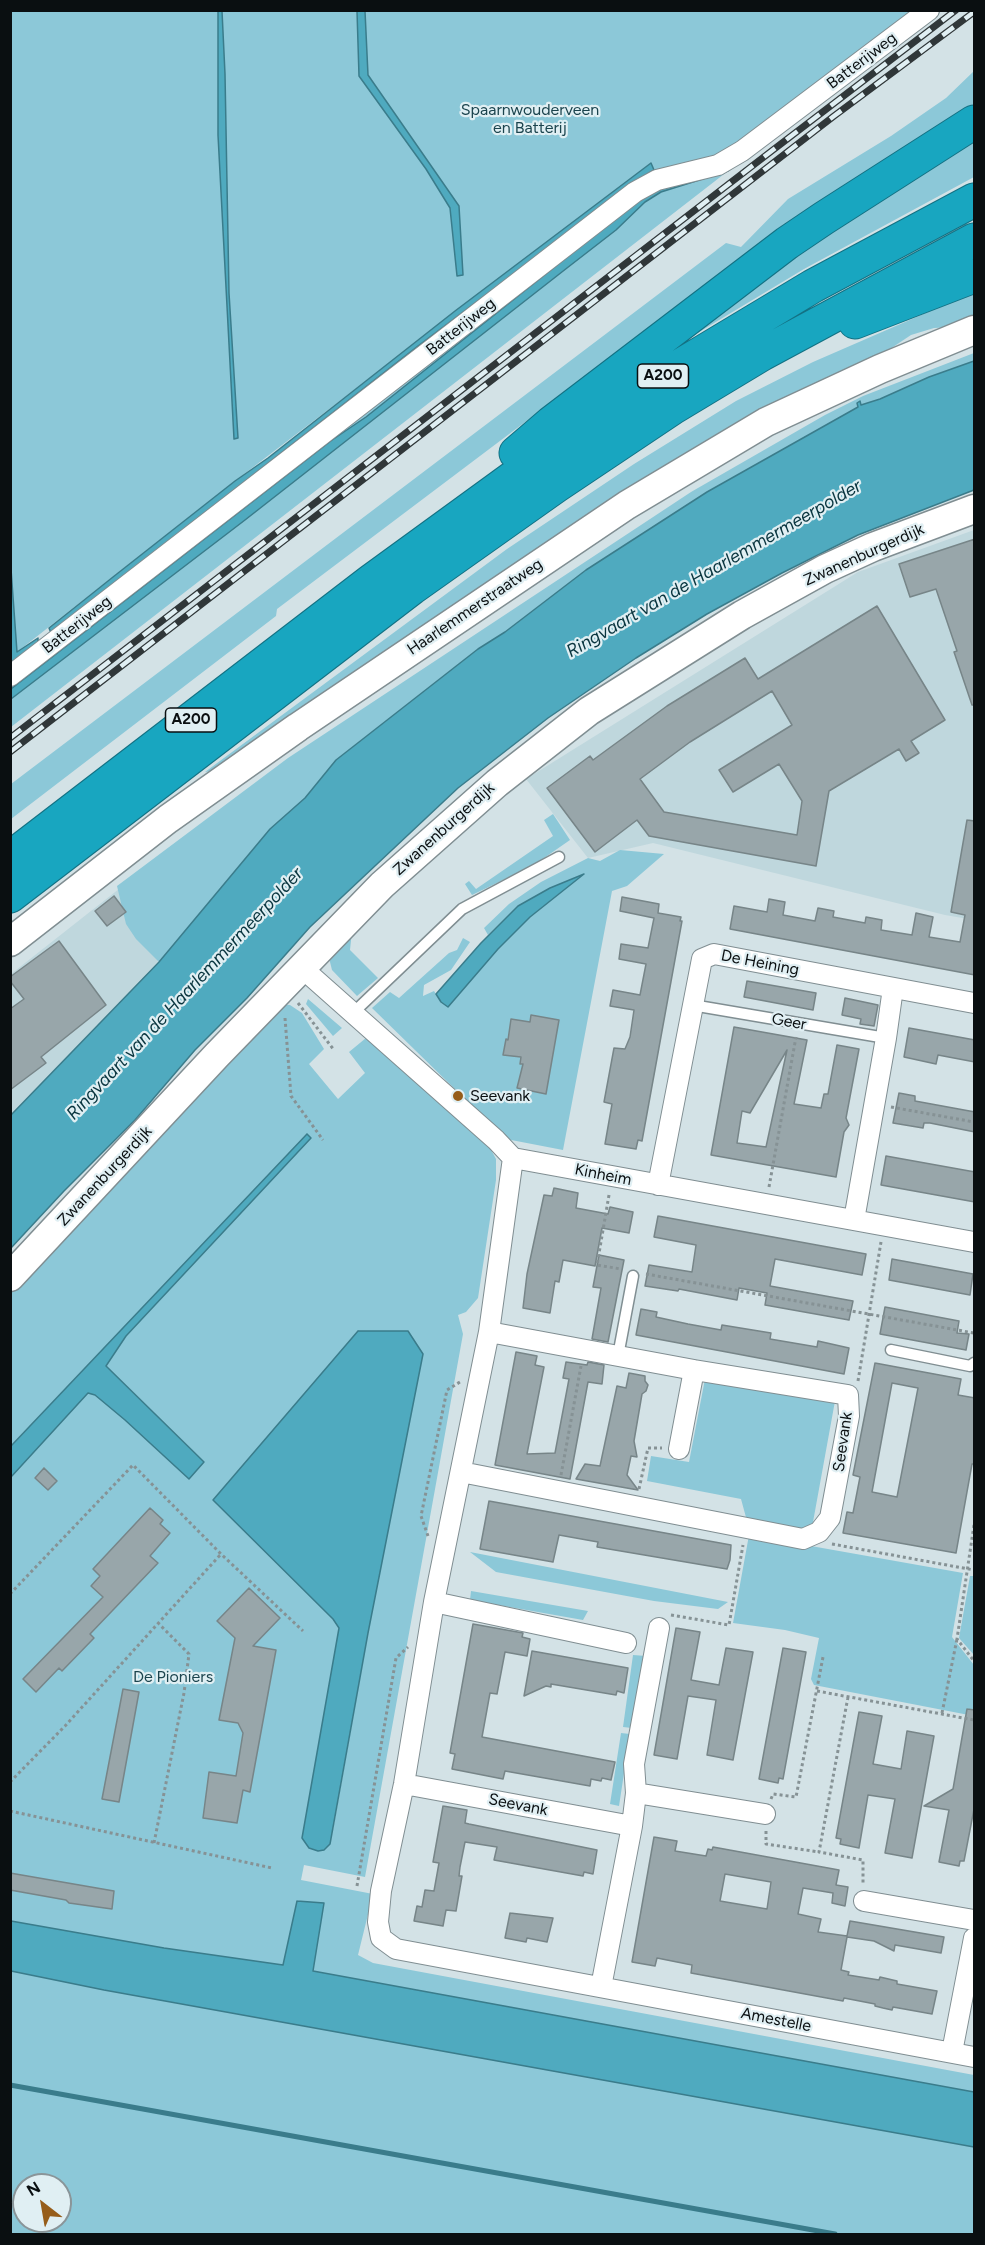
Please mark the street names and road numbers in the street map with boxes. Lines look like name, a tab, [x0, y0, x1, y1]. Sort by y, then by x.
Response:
street label: Batterijweg	[823, 28, 901, 94]
street label: Batterijweg	[423, 294, 499, 360]
road number: A200	[638, 364, 688, 388]
street label: Zwanenburgerdijk	[801, 520, 927, 590]
street label: Haarlemmerstraatweg	[404, 555, 546, 659]
street label: Batterijweg	[39, 592, 115, 658]
road number: A200	[166, 708, 216, 732]
street label: Zwanenburgerdijk	[389, 778, 499, 880]
street label: De Heining	[719, 946, 801, 980]
street label: Geer	[770, 1010, 808, 1034]
street label: Zwanenburgerdijk	[54, 1122, 156, 1230]
street label: Kinheim	[573, 1160, 633, 1190]
street label: Seevank	[829, 1411, 857, 1473]
street label: Seevank	[487, 1790, 549, 1820]
street label: Amestelle	[739, 2004, 813, 2036]

